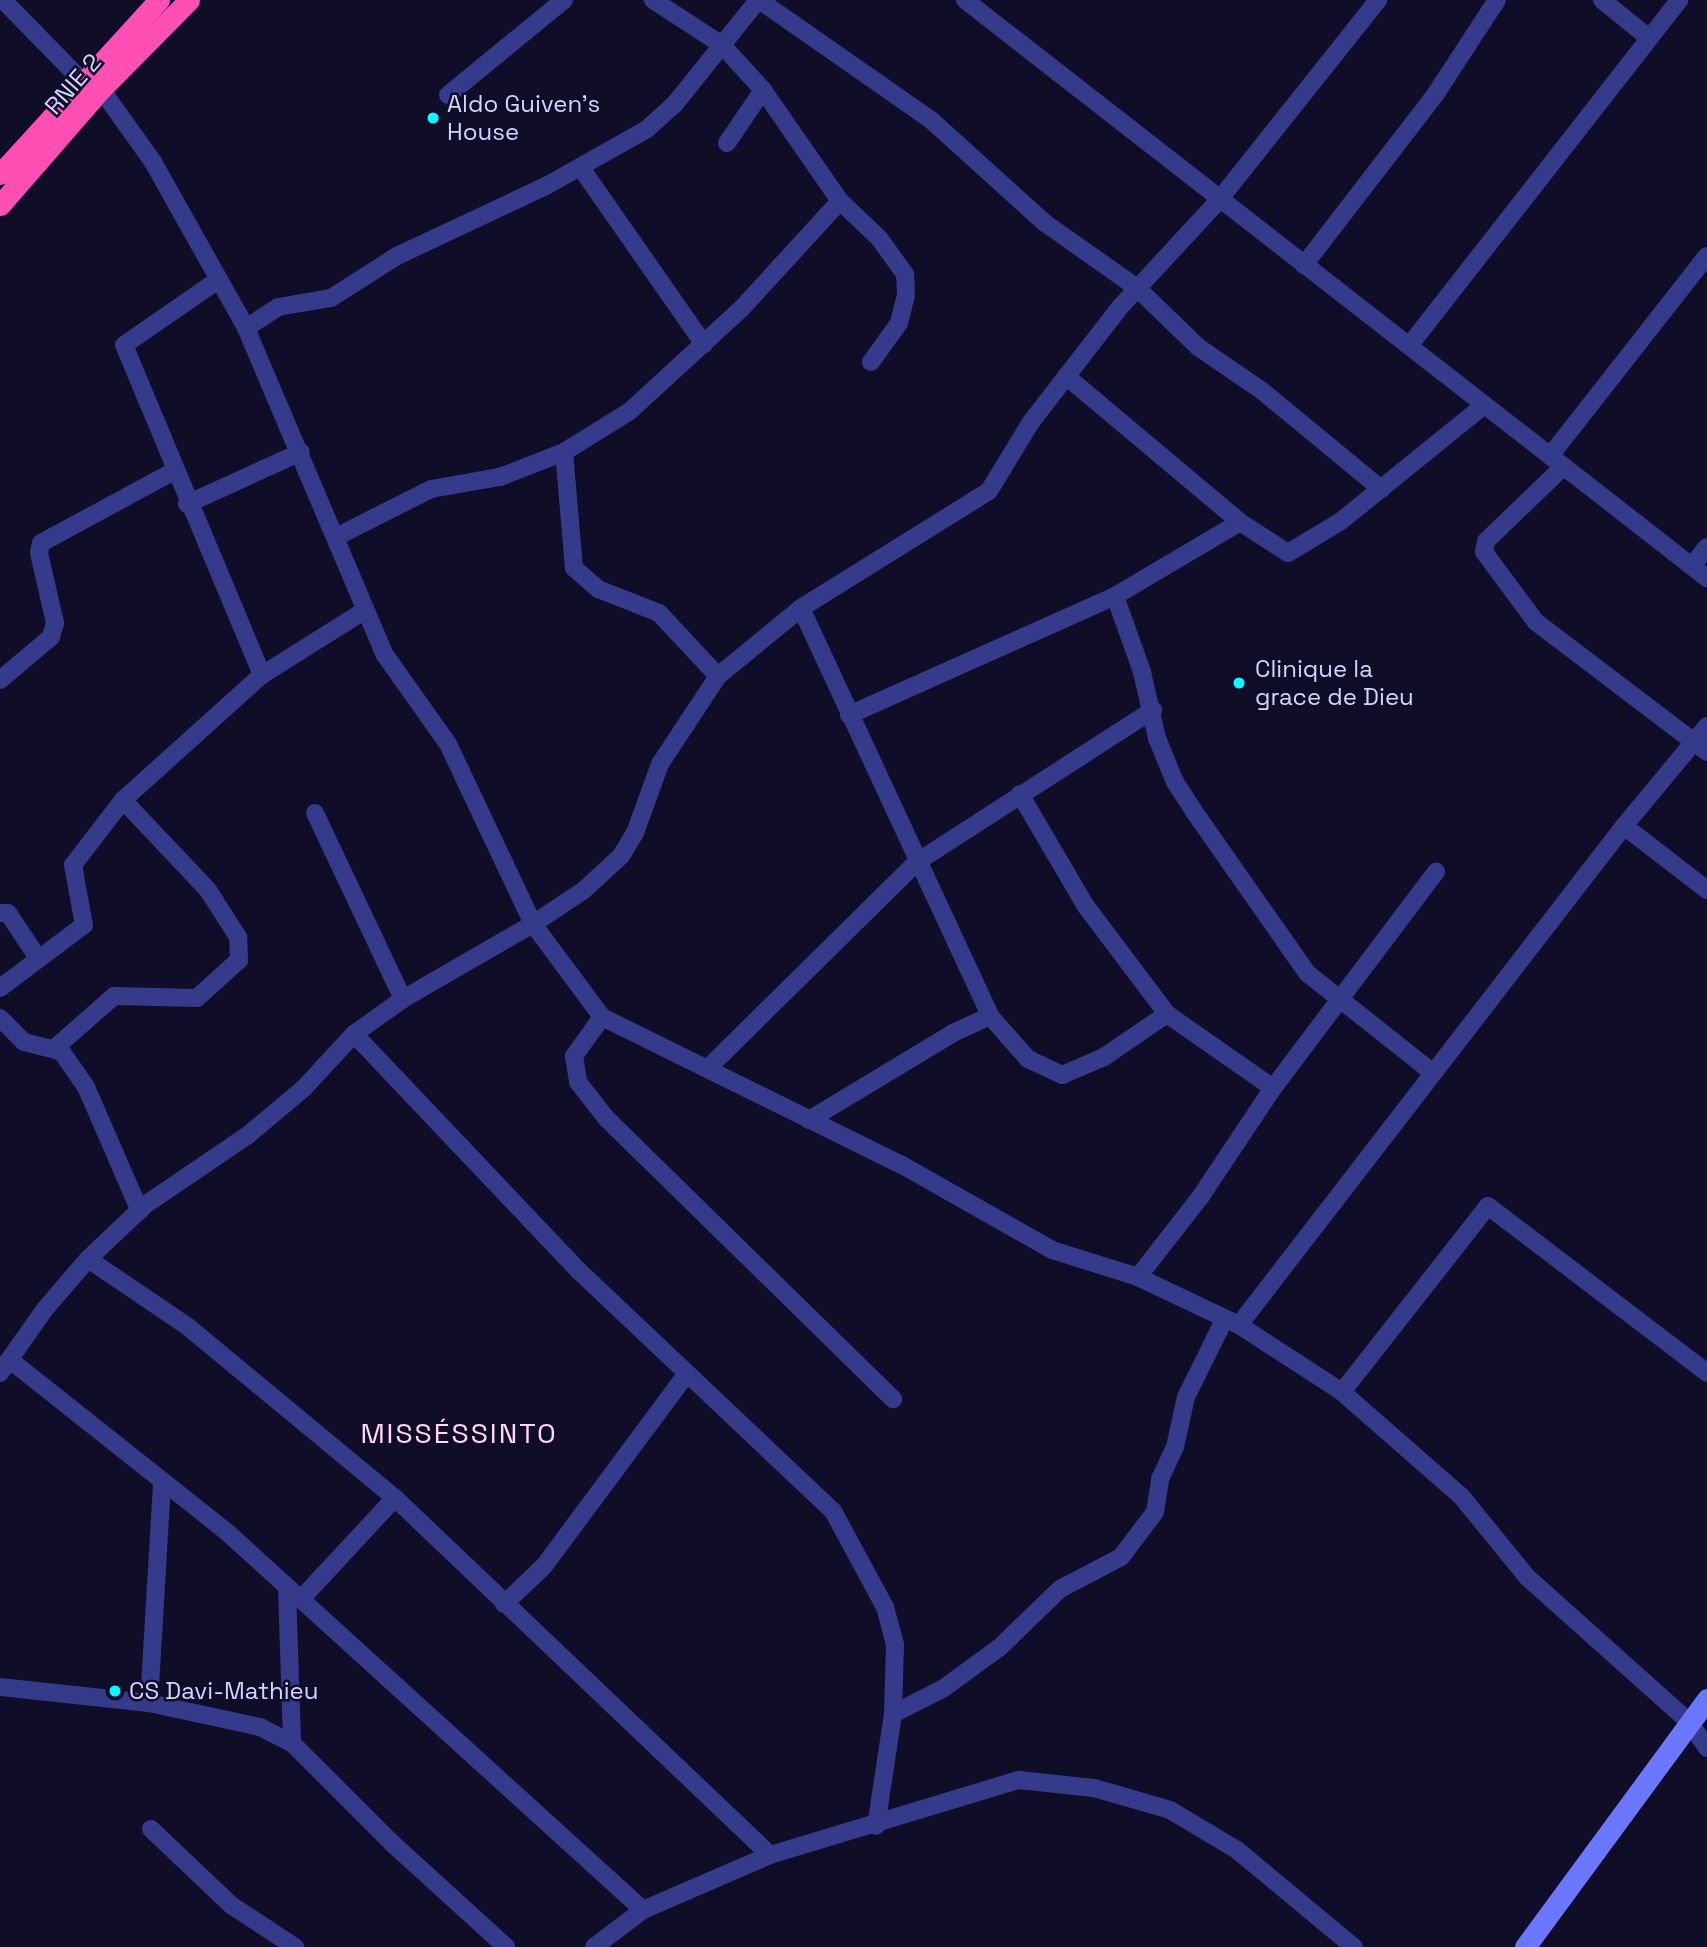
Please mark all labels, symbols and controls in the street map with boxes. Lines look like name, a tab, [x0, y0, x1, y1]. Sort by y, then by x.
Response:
street label: RNIE 2	[39, 48, 107, 120]
place label: Aldo Guiven's House	[447, 90, 600, 146]
marker: Aldo Guiven's House	[425, 110, 441, 126]
place label: Clinique la grace de Dieu	[1255, 655, 1414, 711]
marker: Clinique la grace de Dieu	[1229, 673, 1249, 693]
district label: MISSÉSSINTO	[362, 1416, 556, 1450]
place label: CS Davi-Mathieu	[129, 1677, 318, 1705]
marker: CS Davi-Mathieu	[107, 1683, 123, 1699]

